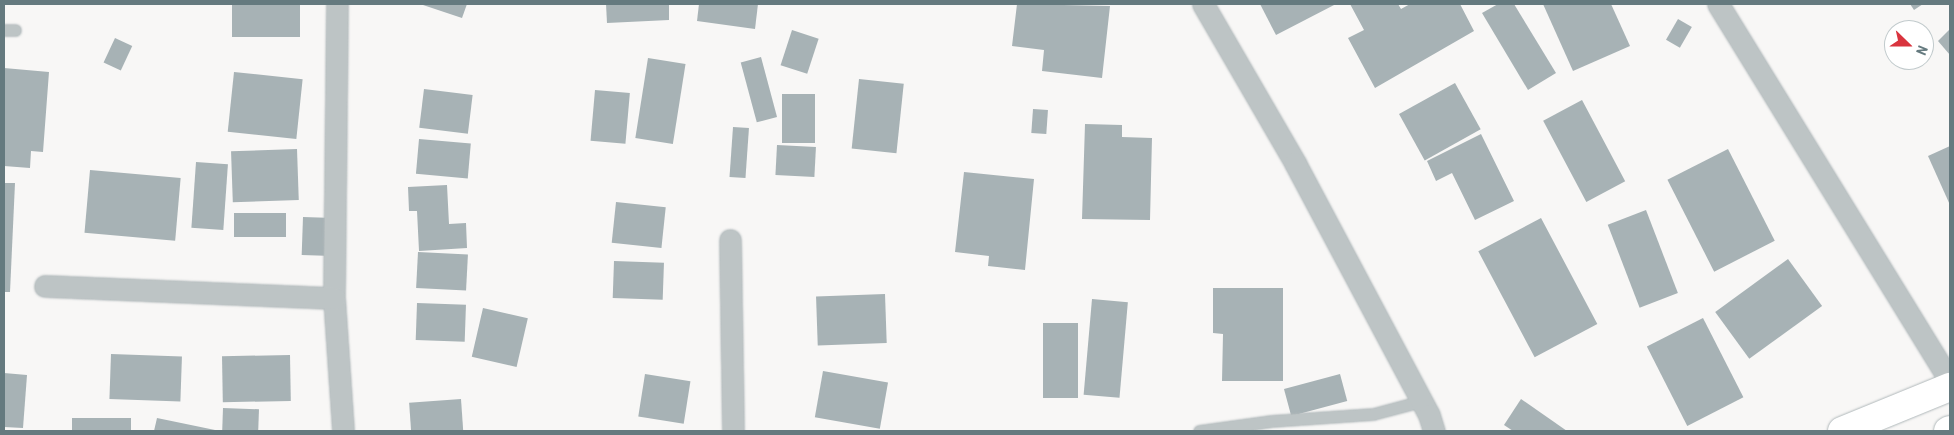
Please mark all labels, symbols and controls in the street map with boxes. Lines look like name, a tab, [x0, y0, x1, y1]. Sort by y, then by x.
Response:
north arrow	[1884, 20, 1934, 70]
text: N	[1913, 43, 1931, 57]

